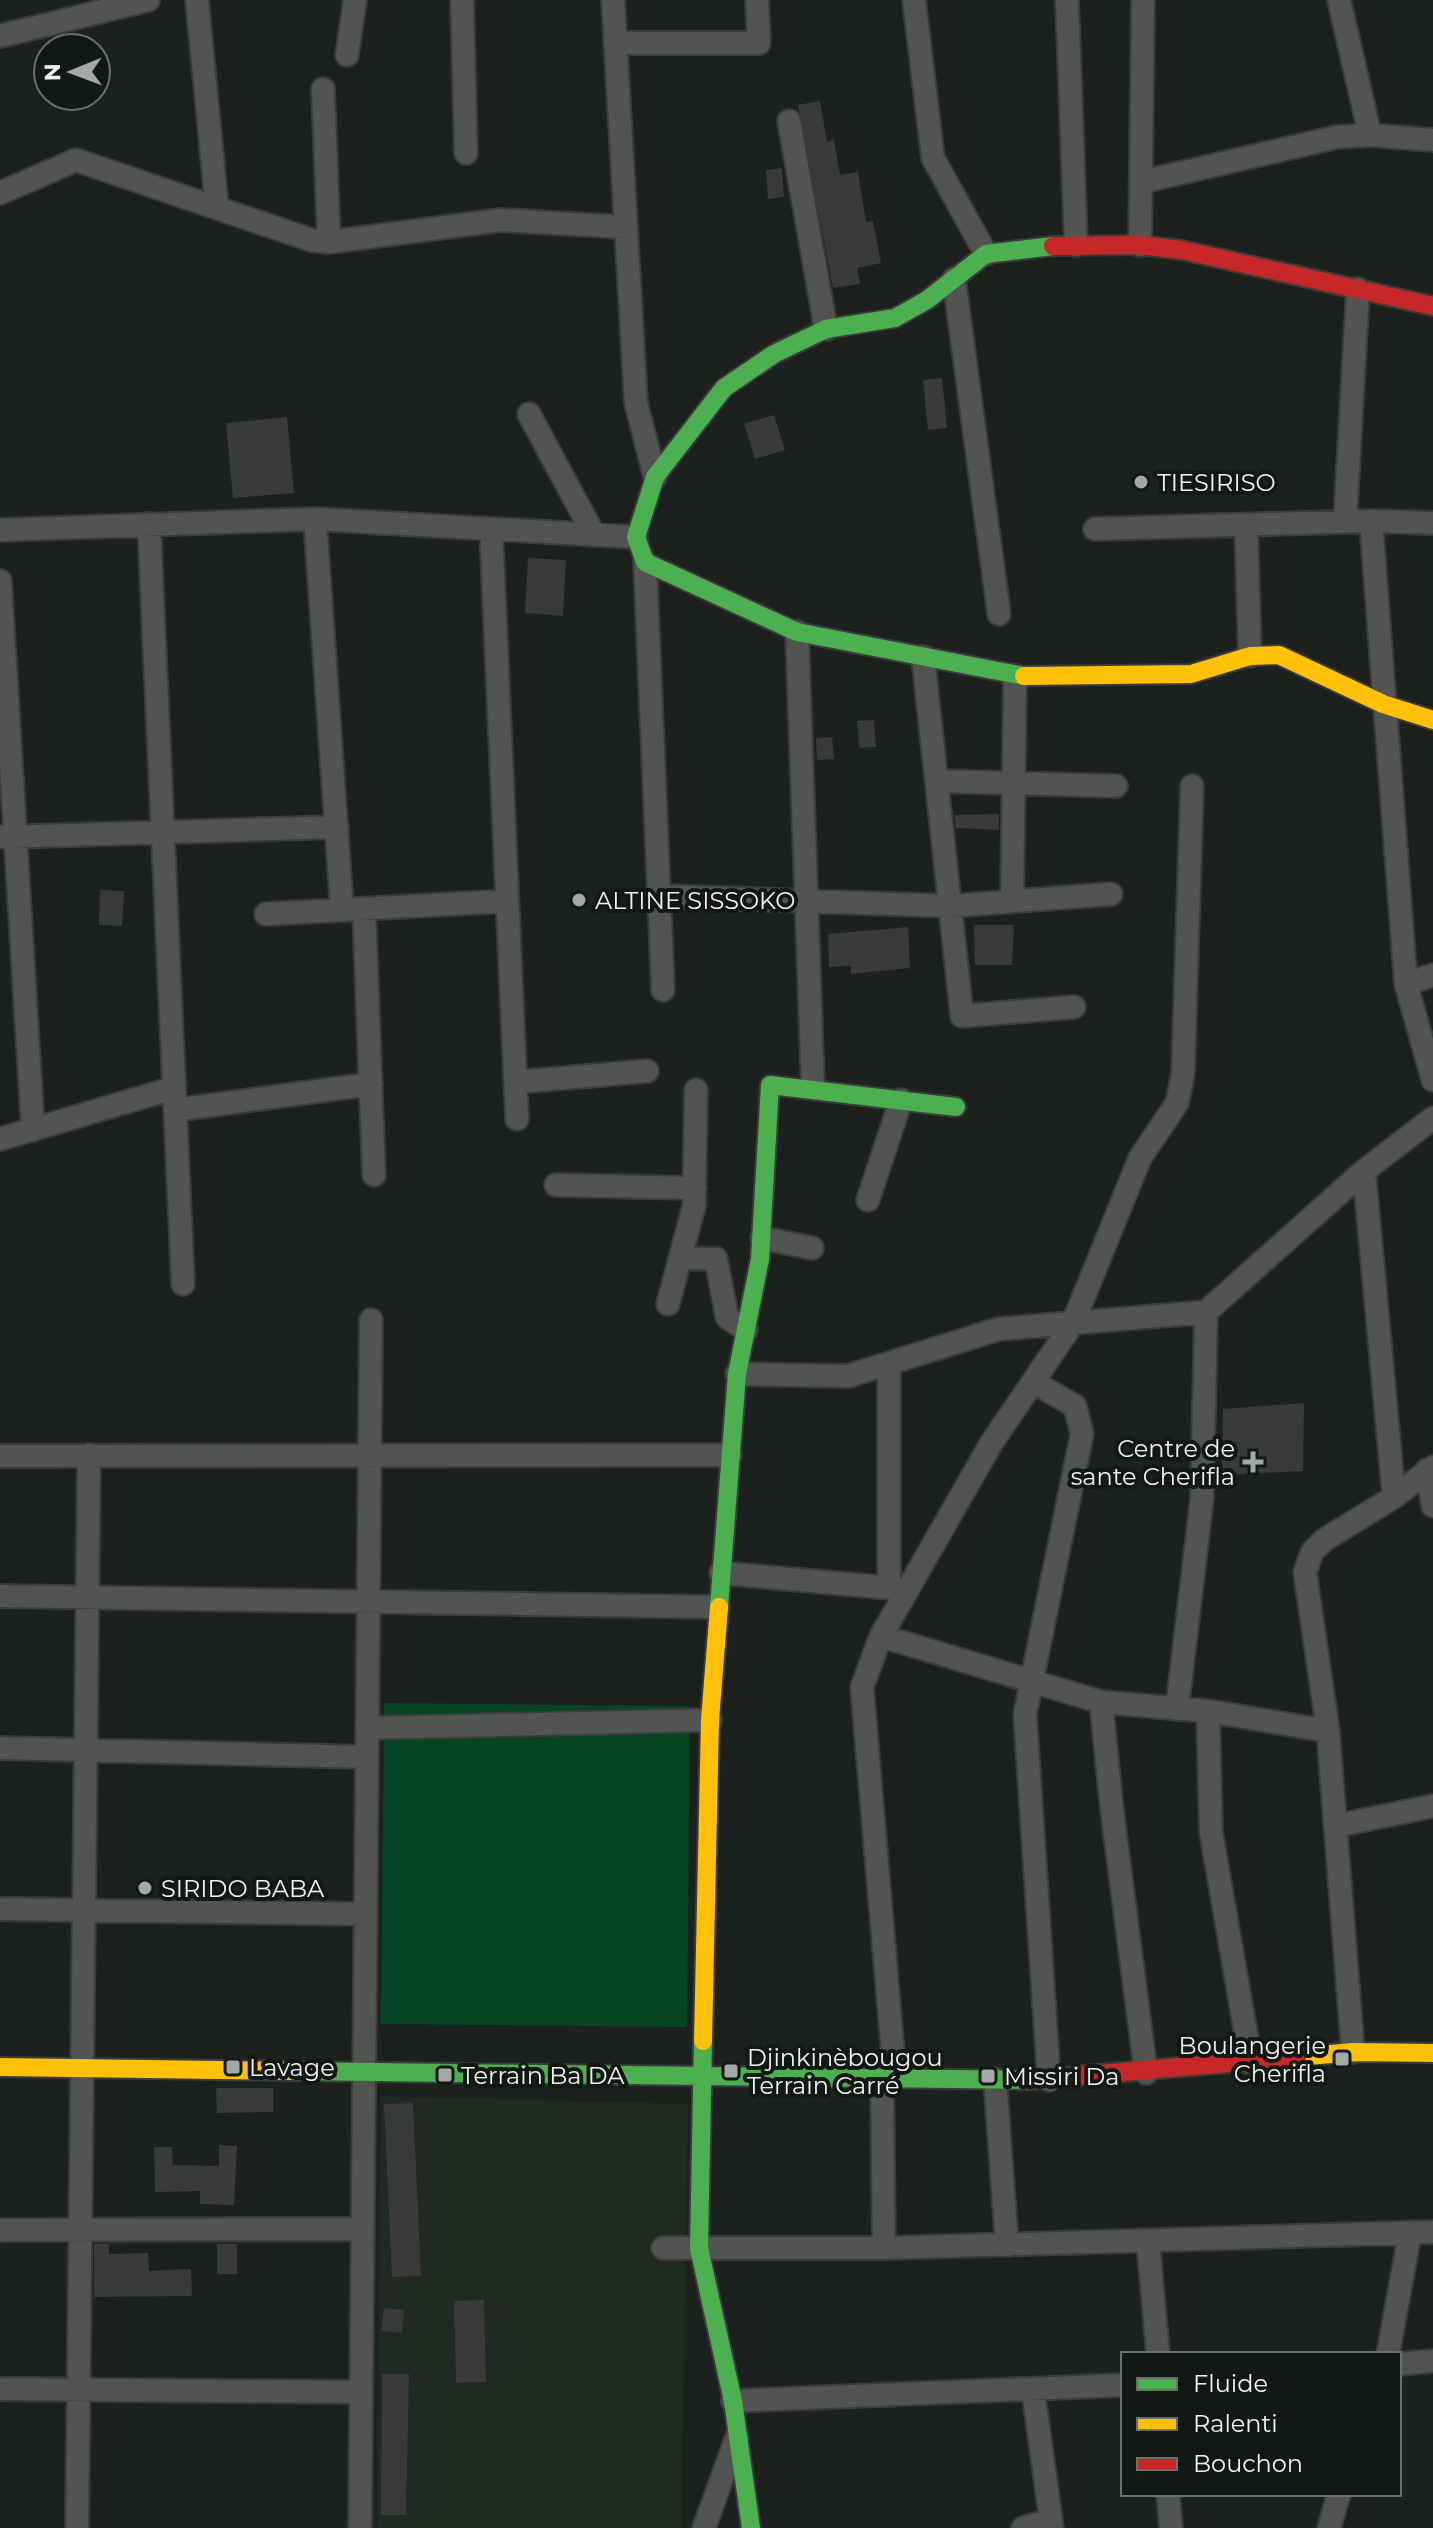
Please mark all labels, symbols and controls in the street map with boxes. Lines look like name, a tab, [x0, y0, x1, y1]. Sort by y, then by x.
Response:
north arrow	[32, 32, 112, 112]
text: N	[39, 63, 66, 81]
place label: TIESIRISO	[1157, 468, 1276, 497]
marker: TIESIRISO	[1132, 473, 1150, 491]
place label: ALTINE SISSOKO	[595, 886, 795, 915]
marker: ALTINE SISSOKO	[570, 891, 588, 909]
place label: Centre de sante Cherifla	[1071, 1434, 1235, 1491]
marker: Centre de sante Cherifla	[1242, 1451, 1264, 1473]
place label: SIRIDO BABA	[161, 1874, 325, 1903]
marker: SIRIDO BABA	[136, 1879, 154, 1897]
place label: Boulangerie Cherifla	[1179, 2031, 1326, 2088]
place label: Djinkinèbougou Terrain Carré	[747, 2043, 943, 2100]
marker: Boulangerie Cherifla	[1333, 2050, 1351, 2068]
place label: Lavage	[249, 2053, 335, 2082]
marker: Lavage	[224, 2058, 242, 2076]
place label: Terrain Ba DA	[461, 2061, 625, 2090]
marker: Djinkinèbougou Terrain Carré	[722, 2062, 740, 2080]
place label: Missiri Da	[1004, 2062, 1119, 2091]
marker: Terrain Ba DA	[436, 2066, 454, 2084]
marker: Missiri Da	[979, 2067, 997, 2085]
legend	[1121, 2352, 1401, 2496]
text: Fluide	[1193, 2369, 1268, 2398]
text: Ralenti	[1193, 2409, 1278, 2438]
text: Bouchon	[1193, 2449, 1303, 2478]

